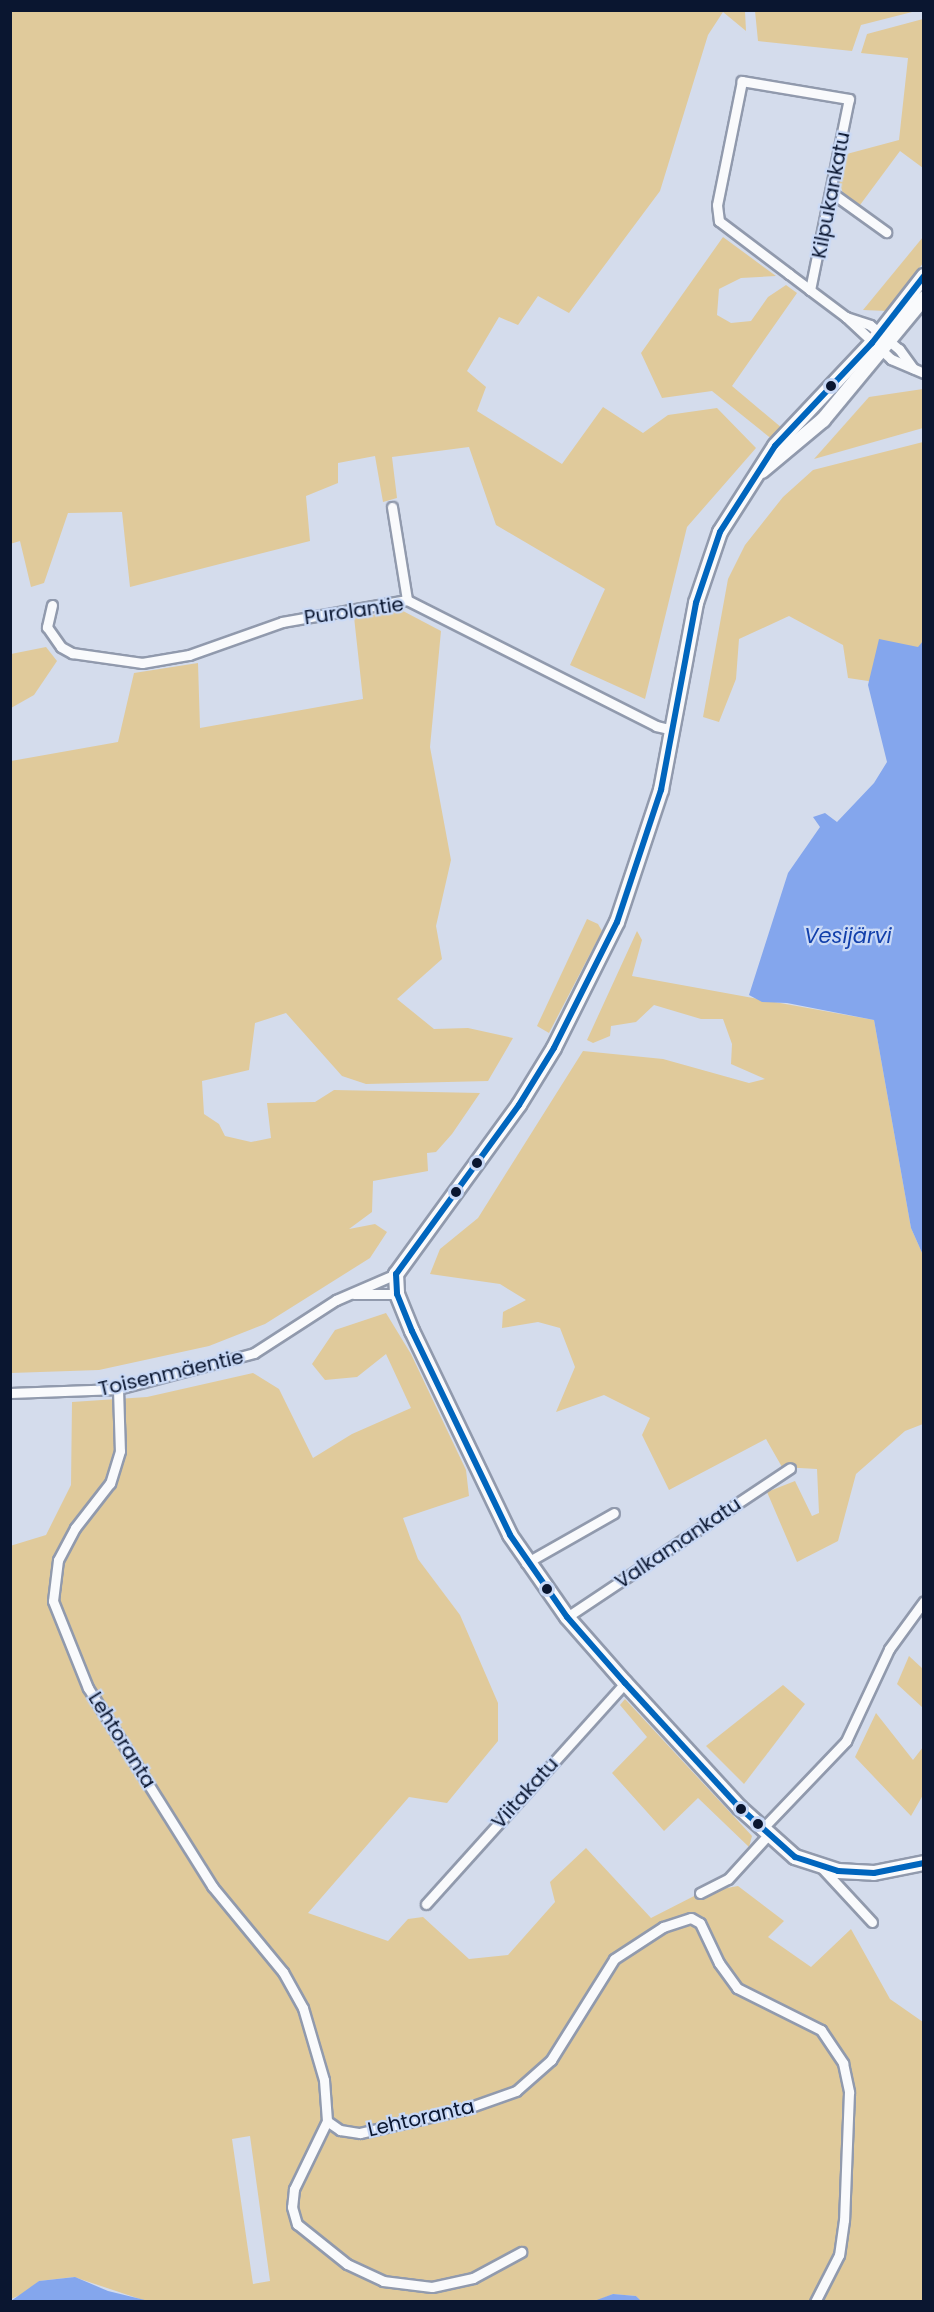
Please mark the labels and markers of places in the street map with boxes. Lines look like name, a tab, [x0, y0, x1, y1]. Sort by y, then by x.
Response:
unlabelled marker	[825, 380, 837, 392]
unlabelled marker	[471, 1157, 483, 1169]
unlabelled marker	[450, 1186, 462, 1198]
unlabelled marker	[541, 1583, 553, 1595]
unlabelled marker	[735, 1803, 747, 1815]
unlabelled marker	[752, 1818, 764, 1830]

